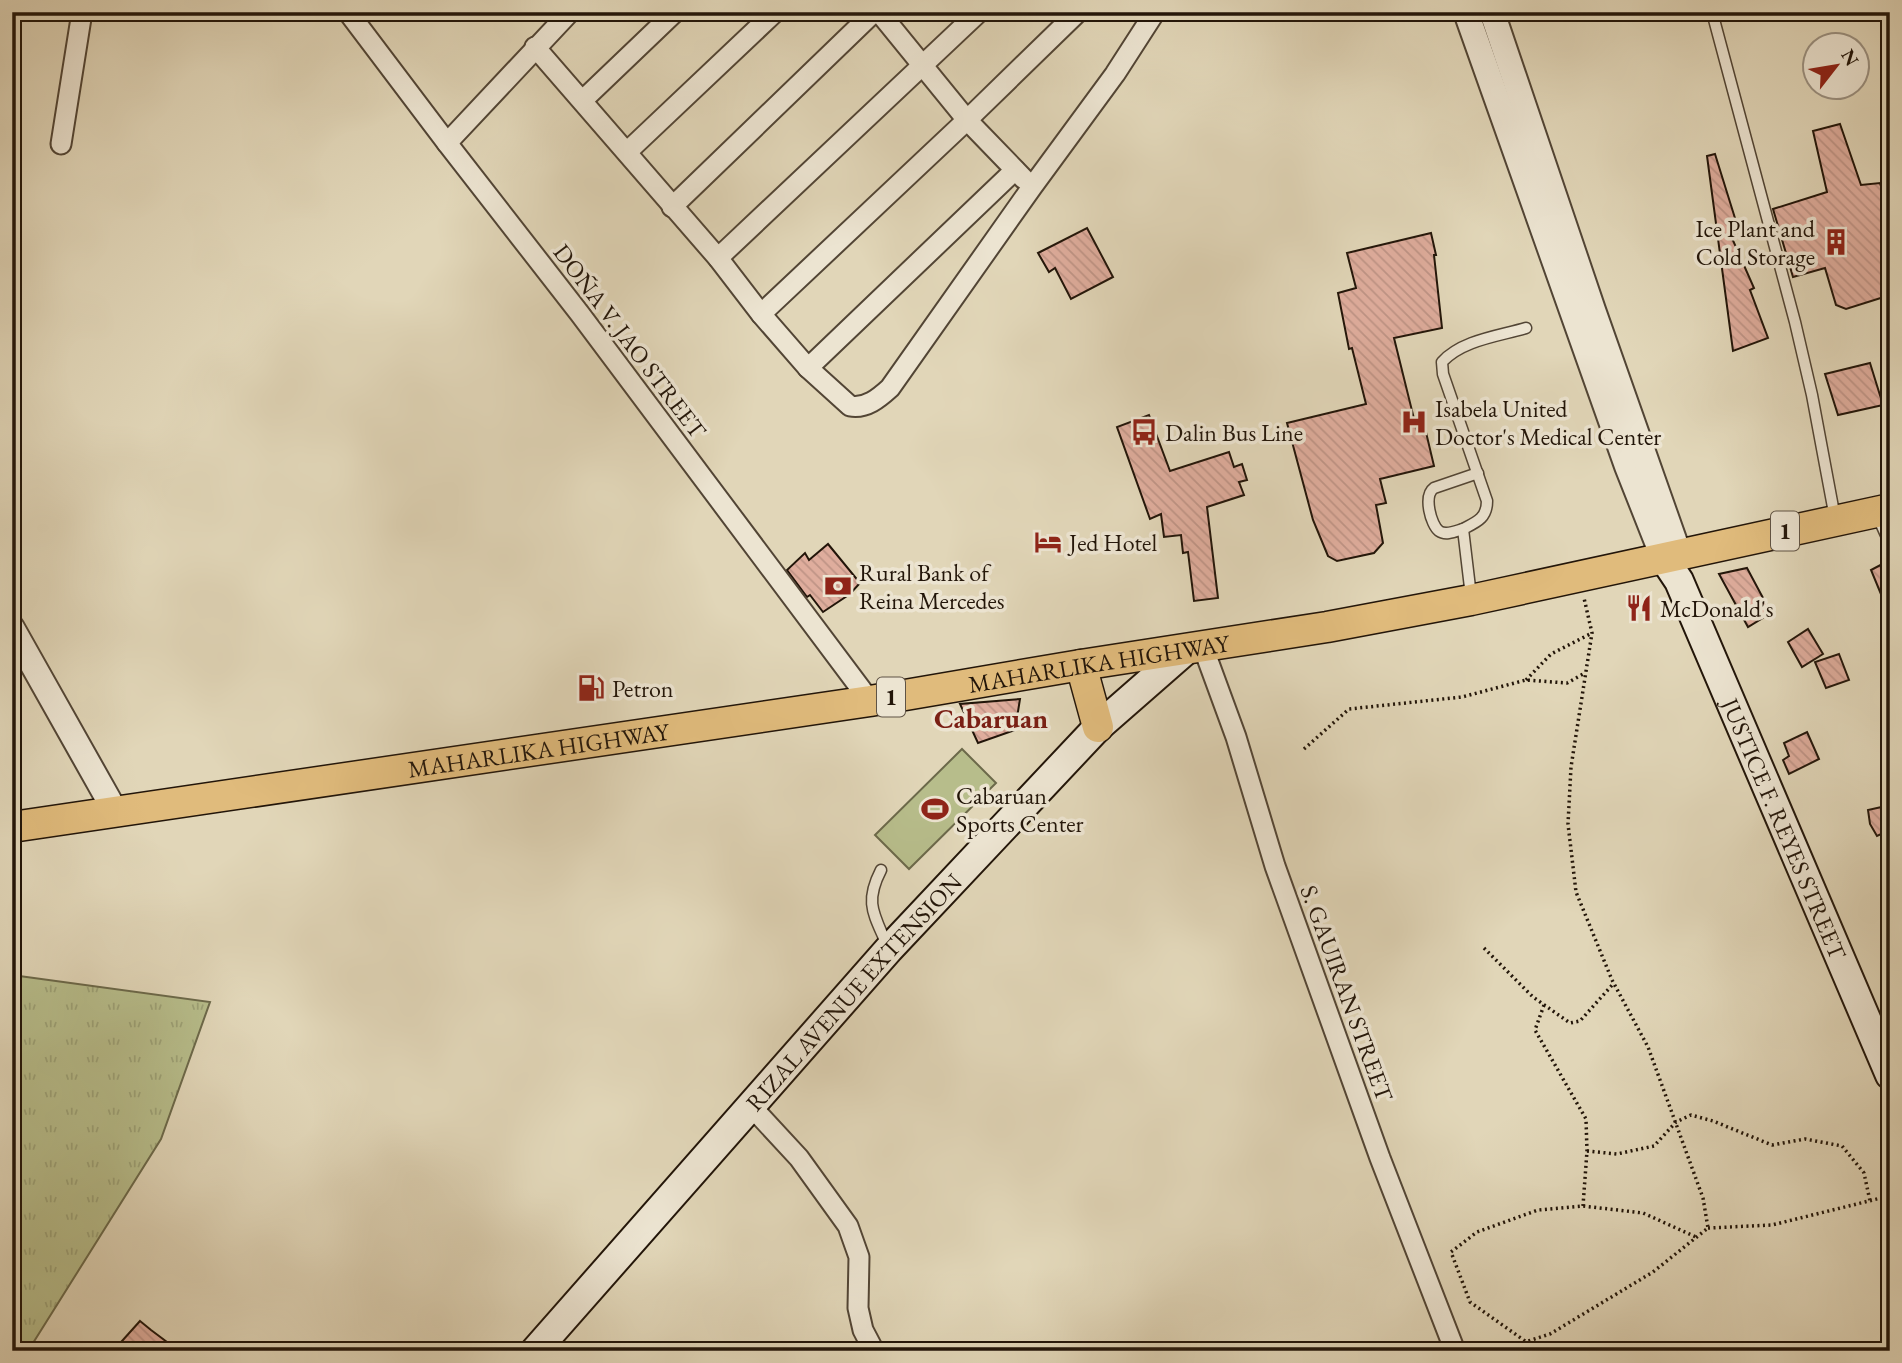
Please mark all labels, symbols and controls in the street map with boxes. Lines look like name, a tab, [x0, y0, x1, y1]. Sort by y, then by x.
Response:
north arrow	[1800, 32, 1870, 102]
text: N	[1835, 44, 1865, 71]
place label: Ice Plant and Cold Storage	[1695, 213, 1816, 272]
building icon: Ice Plant and Cold Storage	[1821, 227, 1851, 257]
street label: DOÑA V. JAO STREET	[547, 238, 714, 445]
place label: Isabela United Doctor's Medical Center	[1435, 393, 1661, 452]
hospital icon: Isabela United Doctor's Medical Center	[1399, 407, 1429, 437]
bus stop icon: Dalin Bus Line	[1129, 417, 1159, 447]
place label: Dalin Bus Line	[1165, 417, 1303, 448]
road number: 1	[1771, 512, 1799, 551]
hotel icon: Jed Hotel	[1033, 527, 1063, 557]
place label: Jed Hotel	[1067, 527, 1157, 558]
place label: Rural Bank of Reina Mercedes	[859, 557, 1005, 616]
bank icon: Rural Bank of Reina Mercedes	[823, 571, 853, 601]
restaurant icon: McDonald's	[1624, 593, 1654, 623]
place label: McDonald's	[1660, 593, 1774, 624]
street label: MAHARLIKA HIGHWAY	[966, 627, 1232, 699]
fuel station icon: Petron	[576, 673, 606, 703]
place label: Petron	[612, 673, 674, 704]
road number: 1	[877, 678, 905, 716]
street label: JUSTICE F. REYES STREET	[1714, 691, 1855, 965]
district label: Cabaruan	[934, 700, 1048, 736]
street label: MAHARLIKA HIGHWAY	[406, 715, 672, 784]
place label: Cabaruan Sports Center	[956, 780, 1084, 839]
sports icon: Cabaruan Sports Center	[920, 794, 950, 824]
street label: RIZAL AVENUE EXTENSION	[738, 866, 968, 1117]
street label: S. GAUIRAN STREET	[1294, 881, 1401, 1106]

